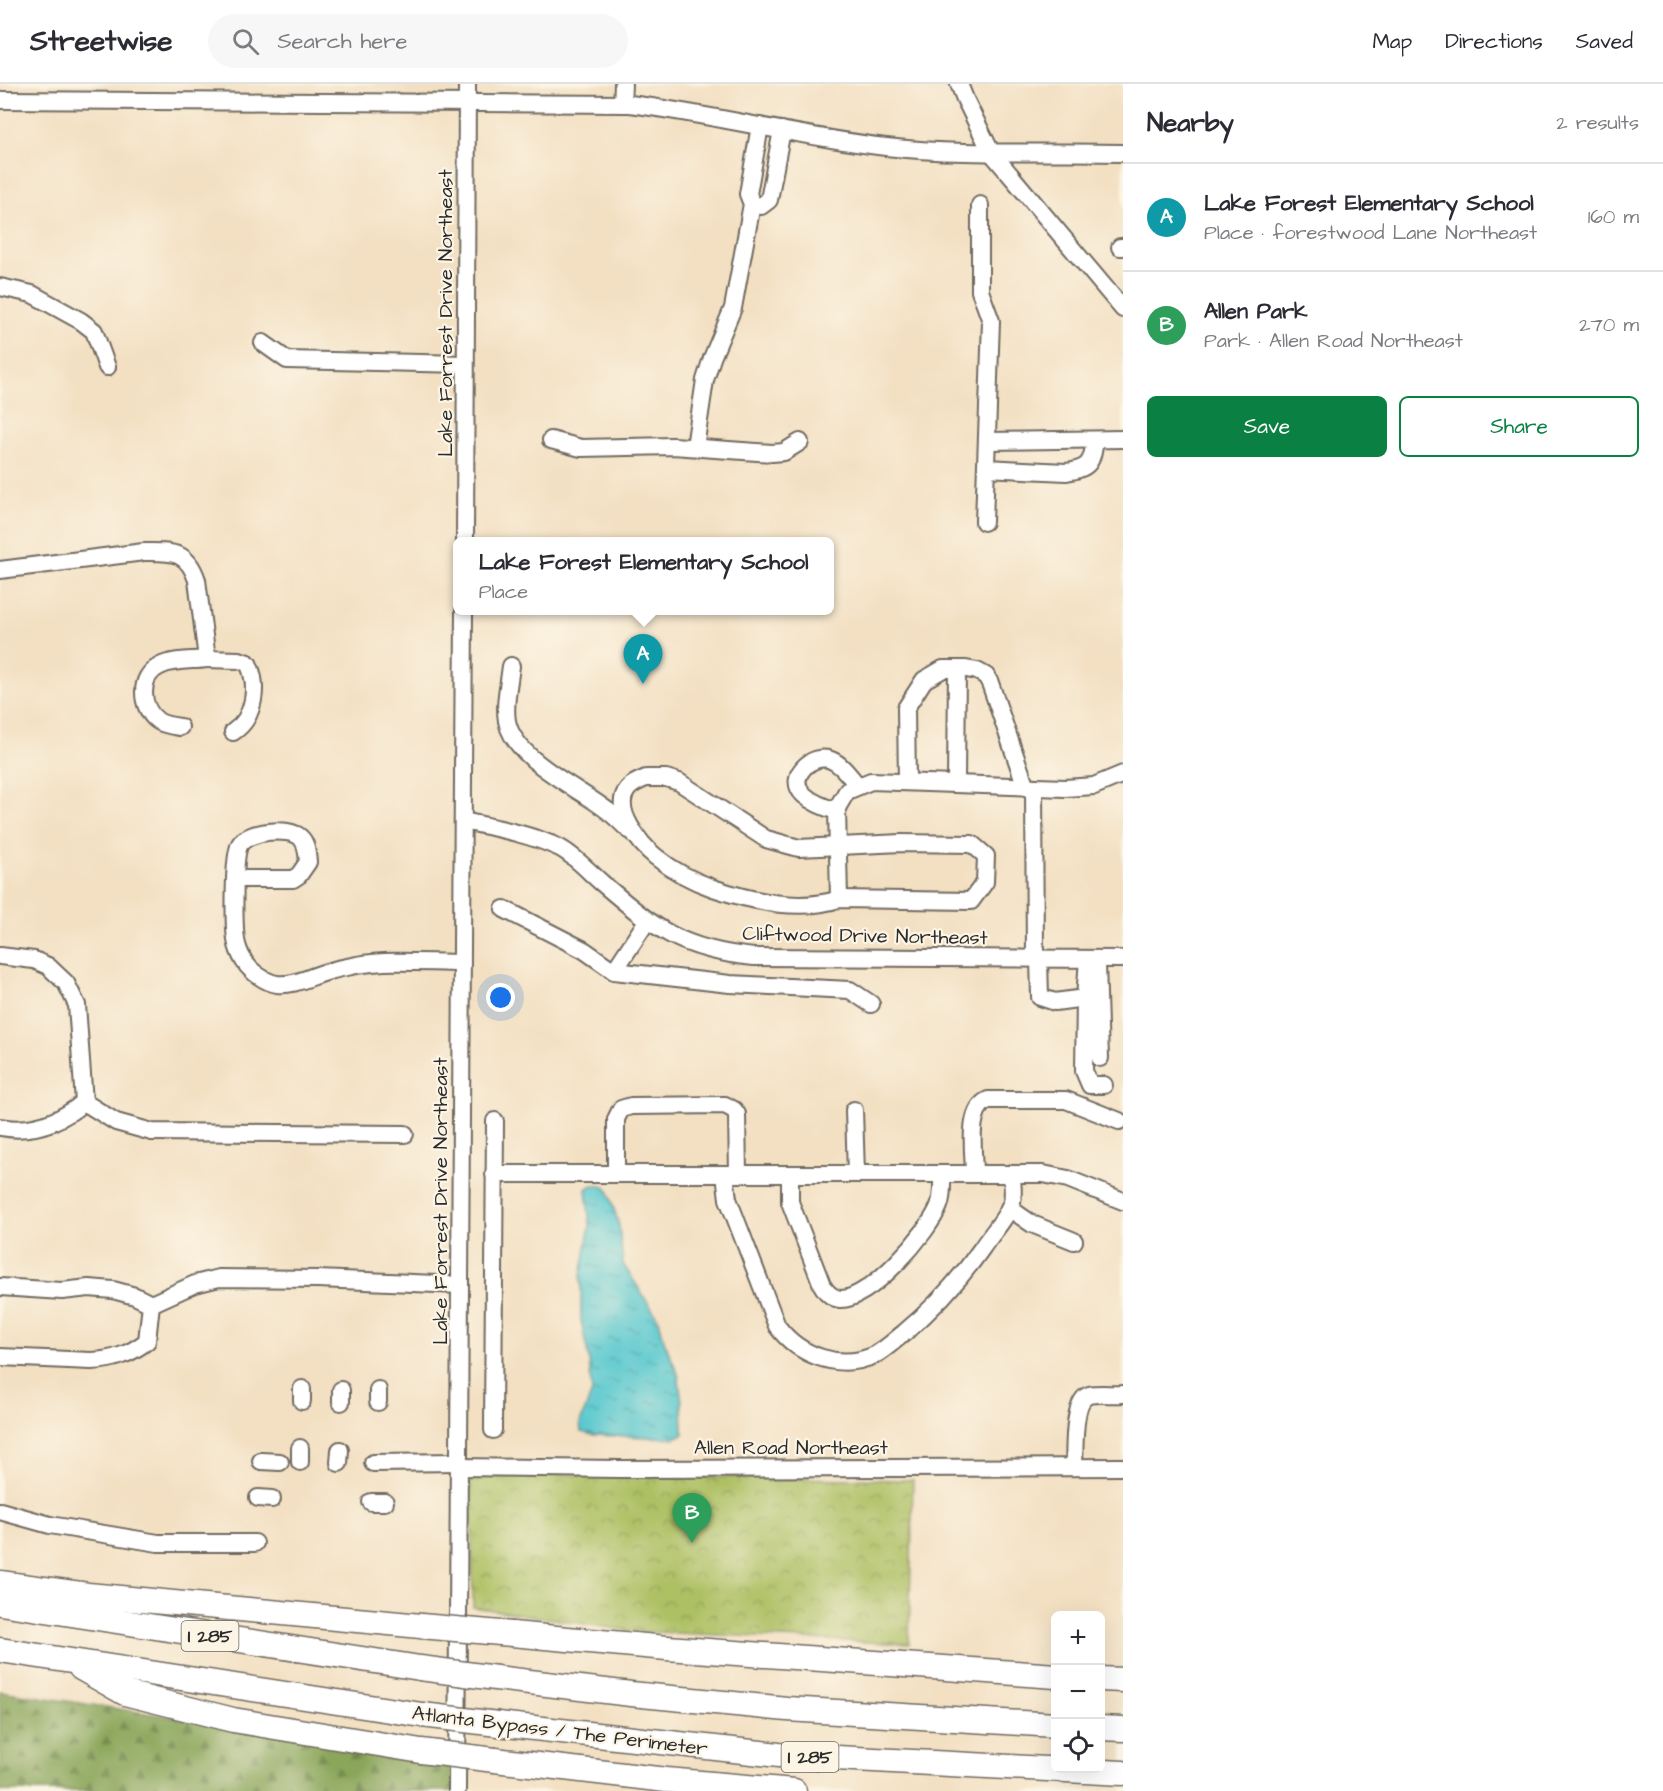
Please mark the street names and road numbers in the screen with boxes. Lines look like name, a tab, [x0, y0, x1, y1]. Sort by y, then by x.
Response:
street label: Lake Forrest Drive Northeast	[432, 169, 460, 457]
street label: Cliftwood Drive Northeast	[742, 920, 988, 952]
street label: Lake Forrest Drive Northeast	[427, 1057, 455, 1345]
street label: Allen Road Northeast	[694, 1434, 888, 1462]
road number: I 285	[182, 1621, 238, 1651]
street label: Atlanta Bypass / The Perimeter	[410, 1699, 709, 1764]
road number: I 285	[782, 1742, 838, 1772]

